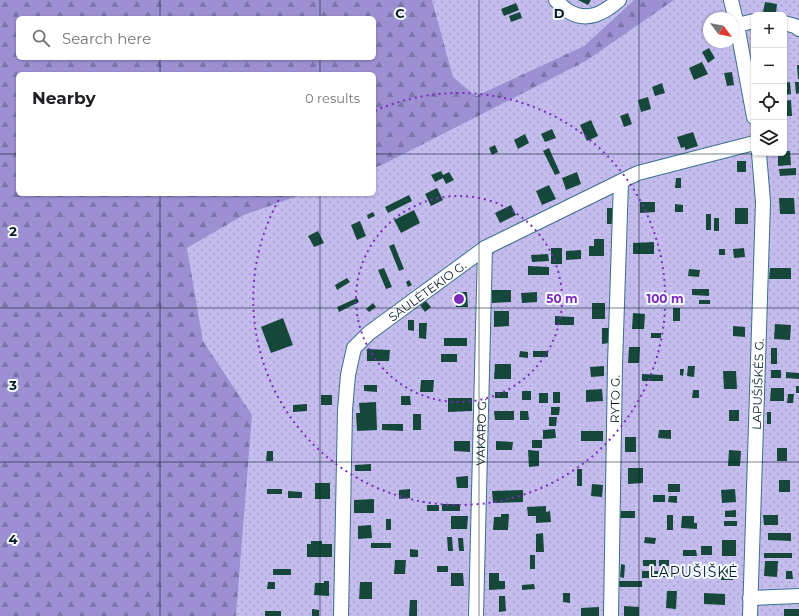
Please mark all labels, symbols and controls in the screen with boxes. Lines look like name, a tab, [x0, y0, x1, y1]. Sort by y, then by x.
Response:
text: C	[395, 5, 405, 21]
text: D	[554, 5, 565, 21]
north arrow	[703, 12, 739, 48]
map controls	[751, 12, 787, 156]
button: +	[751, 12, 787, 48]
search box	[16, 16, 376, 60]
icon: search	[30, 27, 52, 49]
text: Search here	[62, 29, 151, 48]
button: −	[751, 48, 787, 84]
button: locate	[751, 84, 787, 120]
text: Nearby	[32, 88, 96, 108]
text: 0 results	[305, 90, 360, 106]
button: layers	[751, 120, 787, 156]
text: 2	[9, 223, 17, 239]
street label: SAULĖTEKIO G.	[385, 257, 469, 324]
text: 50 m	[546, 291, 578, 306]
text: 100 m	[647, 291, 683, 306]
centre of rings	[452, 292, 466, 306]
street label: LAPUŠIŠKĖS G.	[748, 338, 766, 430]
street label: RYTO G.	[607, 375, 622, 423]
text: 3	[8, 377, 17, 393]
street label: VAKARO G.	[472, 398, 489, 466]
text: 4	[9, 531, 18, 547]
district label: LAPUŠIŠKĖ	[649, 563, 739, 581]

